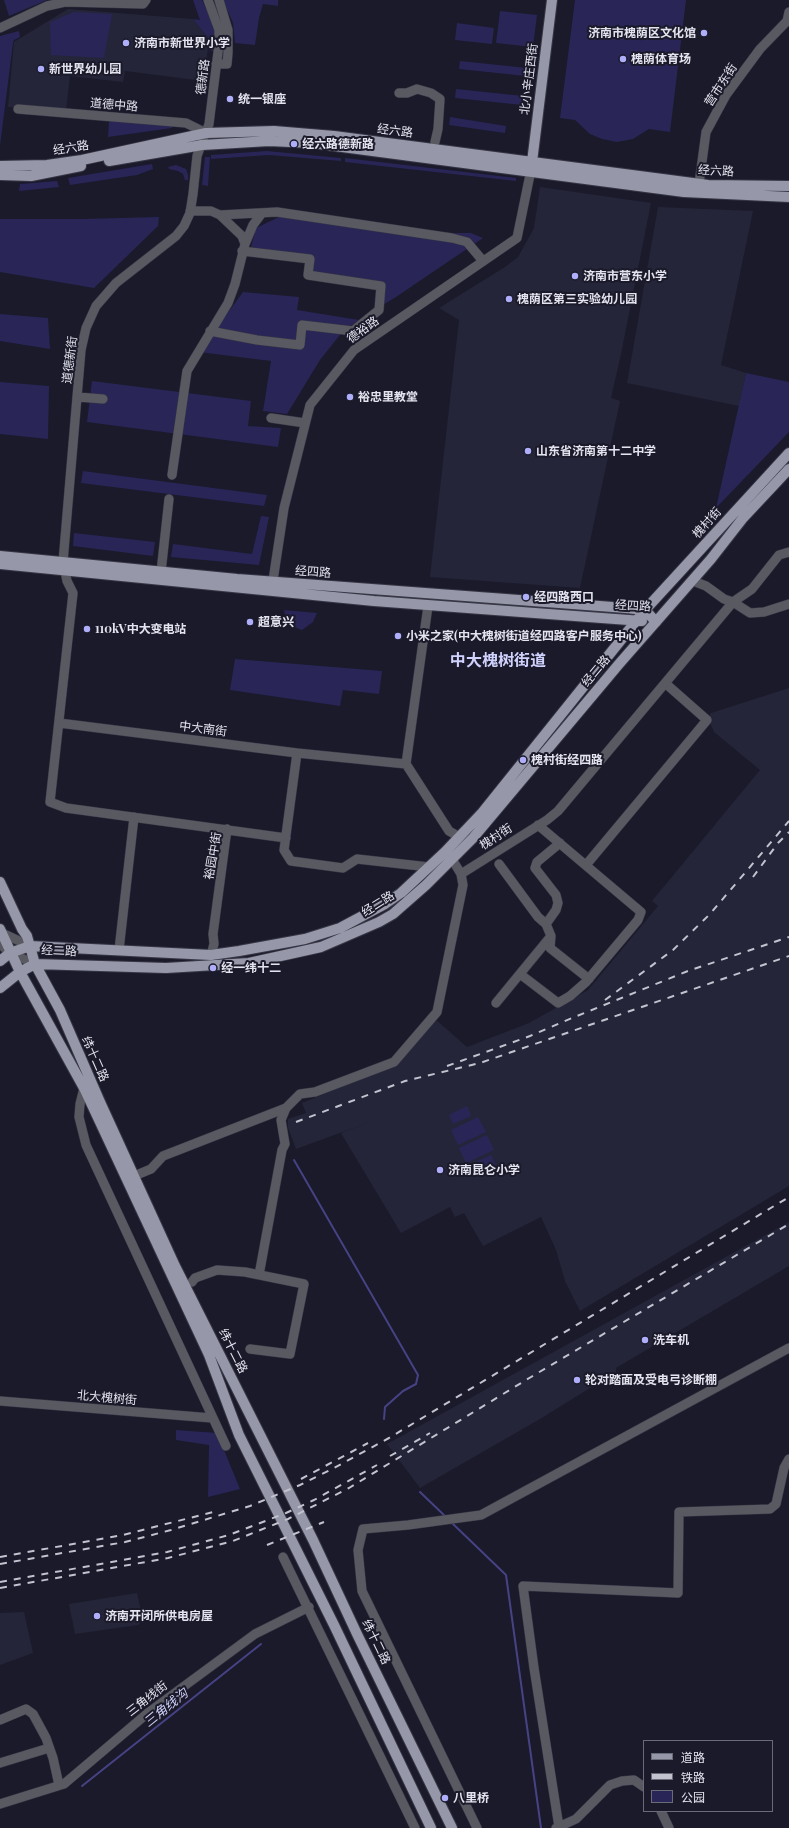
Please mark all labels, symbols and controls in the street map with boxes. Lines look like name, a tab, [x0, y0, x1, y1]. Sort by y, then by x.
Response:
place label: 济南市槐荫区文化馆	[588, 26, 696, 40]
marker: 济南市槐荫区文化馆	[699, 28, 709, 38]
place label: 济南市新世界小学	[134, 36, 230, 50]
marker: 济南市新世界小学	[121, 38, 131, 48]
street label: 北小辛庄西街	[517, 42, 541, 116]
place label: 槐荫体育场	[631, 52, 691, 66]
marker: 槐荫体育场	[618, 54, 628, 64]
street label: 德新路	[194, 58, 212, 96]
street label: 营市东街	[702, 61, 740, 109]
place label: 新世界幼儿园	[49, 62, 121, 76]
marker: 新世界幼儿园	[36, 64, 46, 74]
place label: 统一银座	[238, 92, 286, 106]
marker: 统一银座	[225, 94, 235, 104]
street label: 道德中路	[89, 96, 139, 114]
street label: 经六路	[376, 122, 414, 140]
place label: 经六路德新路	[302, 137, 374, 151]
street label: 经六路	[52, 138, 90, 158]
marker: 经六路德新路	[289, 139, 299, 149]
street label: 经六路	[698, 163, 734, 179]
place label: 济南市营东小学	[583, 269, 667, 283]
marker: 济南市营东小学	[570, 271, 580, 281]
place label: 槐荫区第三实验幼儿园	[517, 292, 637, 306]
marker: 槐荫区第三实验幼儿园	[504, 294, 514, 304]
street label: 德裕路	[344, 314, 382, 346]
street label: 道德新街	[60, 335, 80, 385]
place label: 裕忠里教堂	[358, 390, 418, 404]
marker: 裕忠里教堂	[345, 392, 355, 402]
place label: 山东省济南第十二中学	[536, 444, 656, 458]
marker: 山东省济南第十二中学	[523, 446, 533, 456]
street label: 槐村街	[690, 505, 724, 541]
street label: 经四路	[295, 564, 331, 580]
place label: 经四路西口	[534, 590, 594, 604]
marker: 经四路西口	[521, 592, 531, 602]
street label: 经四路	[615, 598, 651, 614]
place label: 超意兴	[258, 615, 294, 629]
marker: 超意兴	[245, 617, 255, 627]
place label: 110kV中大变电站	[95, 622, 187, 636]
marker: 110kV中大变电站	[82, 624, 92, 634]
place label: 小米之家(中大槐树街道经四路客户服务中心)	[406, 629, 642, 643]
marker: 小米之家(中大槐树街道经四路客户服务中心)	[393, 631, 403, 641]
district label: 中大槐树街道	[450, 651, 546, 671]
street label: 经二路	[579, 653, 613, 689]
street label: 中大南街	[178, 719, 228, 739]
place label: 槐村街经四路	[531, 753, 603, 767]
marker: 槐村街经四路	[518, 755, 528, 765]
street label: 槐村街	[477, 821, 515, 853]
street label: 裕园中街	[202, 831, 224, 881]
street label: 经二路	[359, 888, 397, 920]
street label: 经二路	[41, 943, 77, 959]
place label: 经一纬十二	[221, 961, 281, 975]
marker: 经一纬十二	[208, 963, 218, 973]
street label: 纬十二路	[79, 1034, 111, 1084]
place label: 济南昆仑小学	[448, 1163, 520, 1177]
marker: 济南昆仑小学	[435, 1165, 445, 1175]
street label: 纬十二路	[216, 1326, 250, 1376]
place label: 洗车机	[653, 1333, 689, 1347]
marker: 洗车机	[640, 1335, 650, 1345]
place label: 轮对踏面及受电弓诊断棚	[585, 1373, 717, 1387]
marker: 轮对踏面及受电弓诊断棚	[572, 1375, 582, 1385]
street label: 北大槐树街	[76, 1388, 138, 1408]
place label: 济南开闭所供电房屋	[105, 1609, 213, 1623]
marker: 济南开闭所供电房屋	[92, 1611, 102, 1621]
street label: 纬十二路	[359, 1617, 393, 1667]
street label: 三角线街	[124, 1679, 170, 1719]
water label: 三角线沟	[141, 1686, 191, 1730]
legend	[643, 1740, 773, 1812]
text: 道路	[681, 1749, 705, 1765]
text: 铁路	[681, 1769, 705, 1785]
text: 公园	[681, 1789, 705, 1805]
place label: 八里桥	[453, 1791, 489, 1805]
marker: 八里桥	[440, 1793, 450, 1803]

